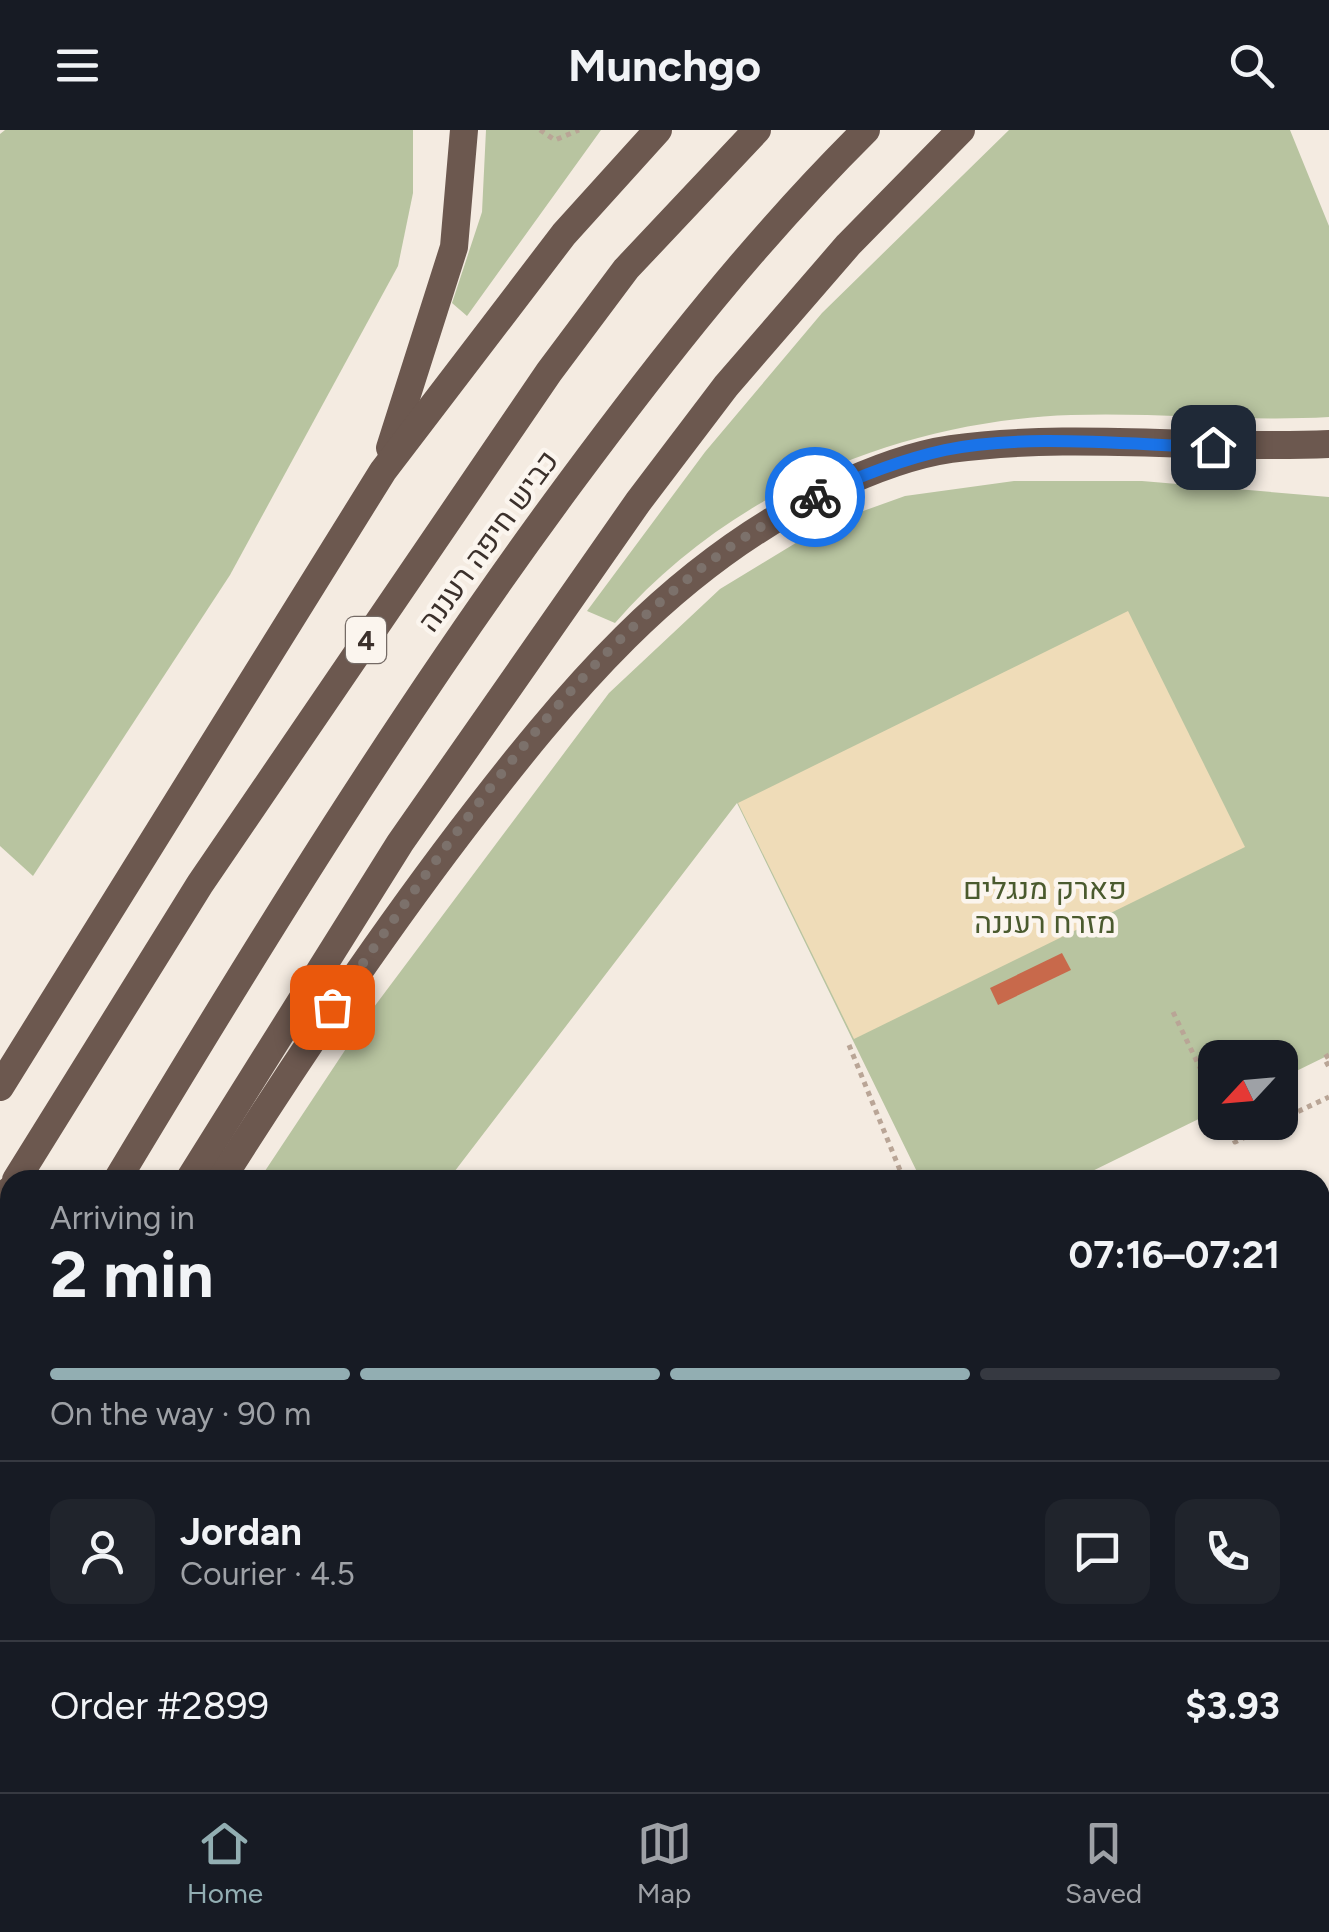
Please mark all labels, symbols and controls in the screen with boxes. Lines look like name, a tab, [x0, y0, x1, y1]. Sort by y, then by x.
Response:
icon: menu	[50, 38, 105, 93]
text: Munchgo	[568, 38, 761, 92]
icon: search	[1224, 38, 1279, 93]
pin	[1171, 405, 1256, 490]
icon: home	[1186, 420, 1241, 475]
street label: כביש חיפה רעננה	[410, 443, 566, 639]
courier	[765, 447, 865, 547]
icon: bike	[788, 470, 843, 525]
road number: 4	[346, 617, 386, 663]
park label: פארק מנגלים מזרח רעננה	[963, 870, 1127, 941]
pin	[290, 965, 375, 1050]
icon: bag	[305, 980, 360, 1035]
north arrow	[1198, 1040, 1298, 1140]
map controls	[1198, 1040, 1298, 1140]
text: Arriving in	[50, 1199, 195, 1237]
text: 07:16–07:21	[1069, 1232, 1280, 1278]
text: 2 min	[50, 1235, 214, 1313]
text: On the way · 90 m	[50, 1395, 311, 1433]
button: person	[50, 1499, 155, 1604]
button: chat	[1045, 1499, 1150, 1604]
button: phone	[1175, 1499, 1280, 1604]
text: Jordan	[180, 1509, 302, 1555]
text: Courier · 4.5	[180, 1555, 355, 1593]
text: Order #2899	[50, 1683, 269, 1729]
text: $3.93	[1185, 1683, 1280, 1729]
tab: Home	[187, 1816, 263, 1910]
tab: Map	[637, 1816, 692, 1910]
tab: Saved	[1065, 1816, 1142, 1910]

